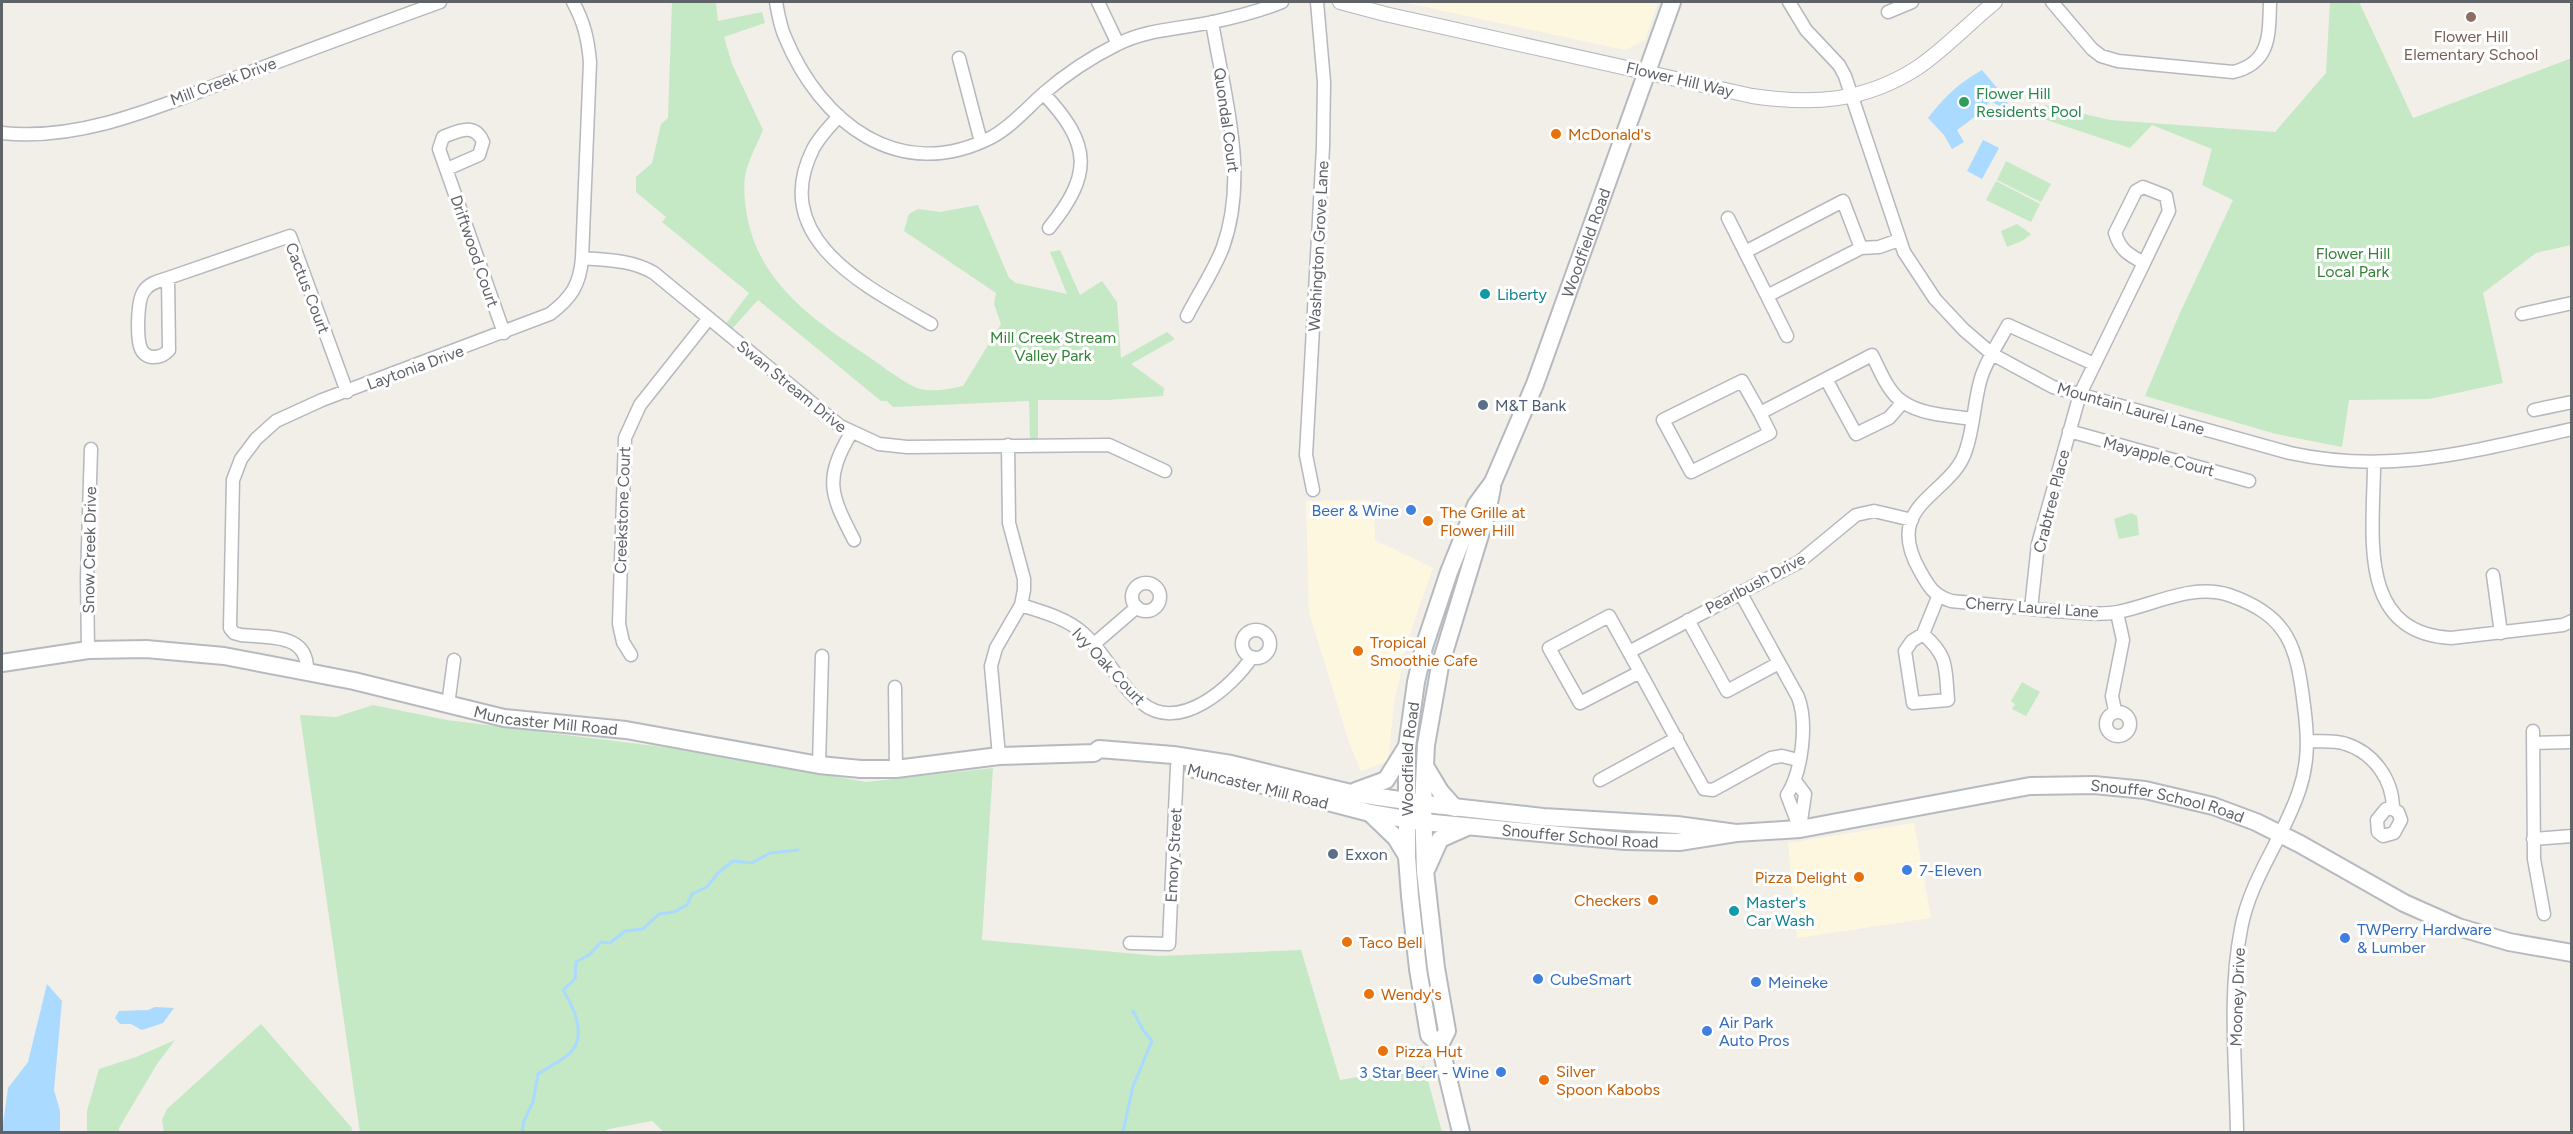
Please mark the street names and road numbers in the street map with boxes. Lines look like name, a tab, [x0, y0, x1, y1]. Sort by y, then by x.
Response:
street label: Mill Creek Drive	[168, 53, 279, 109]
street label: Flower Hill Way	[1624, 58, 1736, 101]
street label: Quondal Court	[1210, 66, 1243, 174]
street label: Washington Grove Lane	[1305, 160, 1332, 332]
street label: Woodfield Road	[1558, 186, 1614, 300]
street label: Driftwood Court	[446, 193, 503, 310]
street label: Cactus Court	[281, 240, 334, 336]
street label: Swan Stream Drive	[733, 336, 851, 437]
street label: Laytonia Drive	[364, 341, 466, 394]
street label: Mountain Laurel Lane	[2055, 378, 2207, 439]
street label: Mayapple Court	[2101, 433, 2217, 480]
street label: Creekstone Court	[611, 446, 634, 574]
street label: Crabtree Place	[2029, 447, 2074, 555]
street label: Snow Creek Drive	[79, 486, 100, 614]
street label: Pearlbush Drive	[1702, 549, 1809, 618]
street label: Cherry Laurel Lane	[1965, 593, 2099, 622]
street label: Ivy Oak Court	[1068, 624, 1149, 709]
street label: Woodfield Road	[1397, 701, 1423, 816]
street label: Muncaster Mill Road	[472, 702, 619, 739]
street label: Muncaster Mill Road	[1185, 760, 1330, 813]
street label: Snouffer School Road	[2089, 776, 2247, 827]
street label: Emory Street	[1162, 807, 1185, 903]
street label: Snouffer School Road	[1501, 820, 1659, 852]
street label: Mooney Drive	[2226, 947, 2249, 1047]

